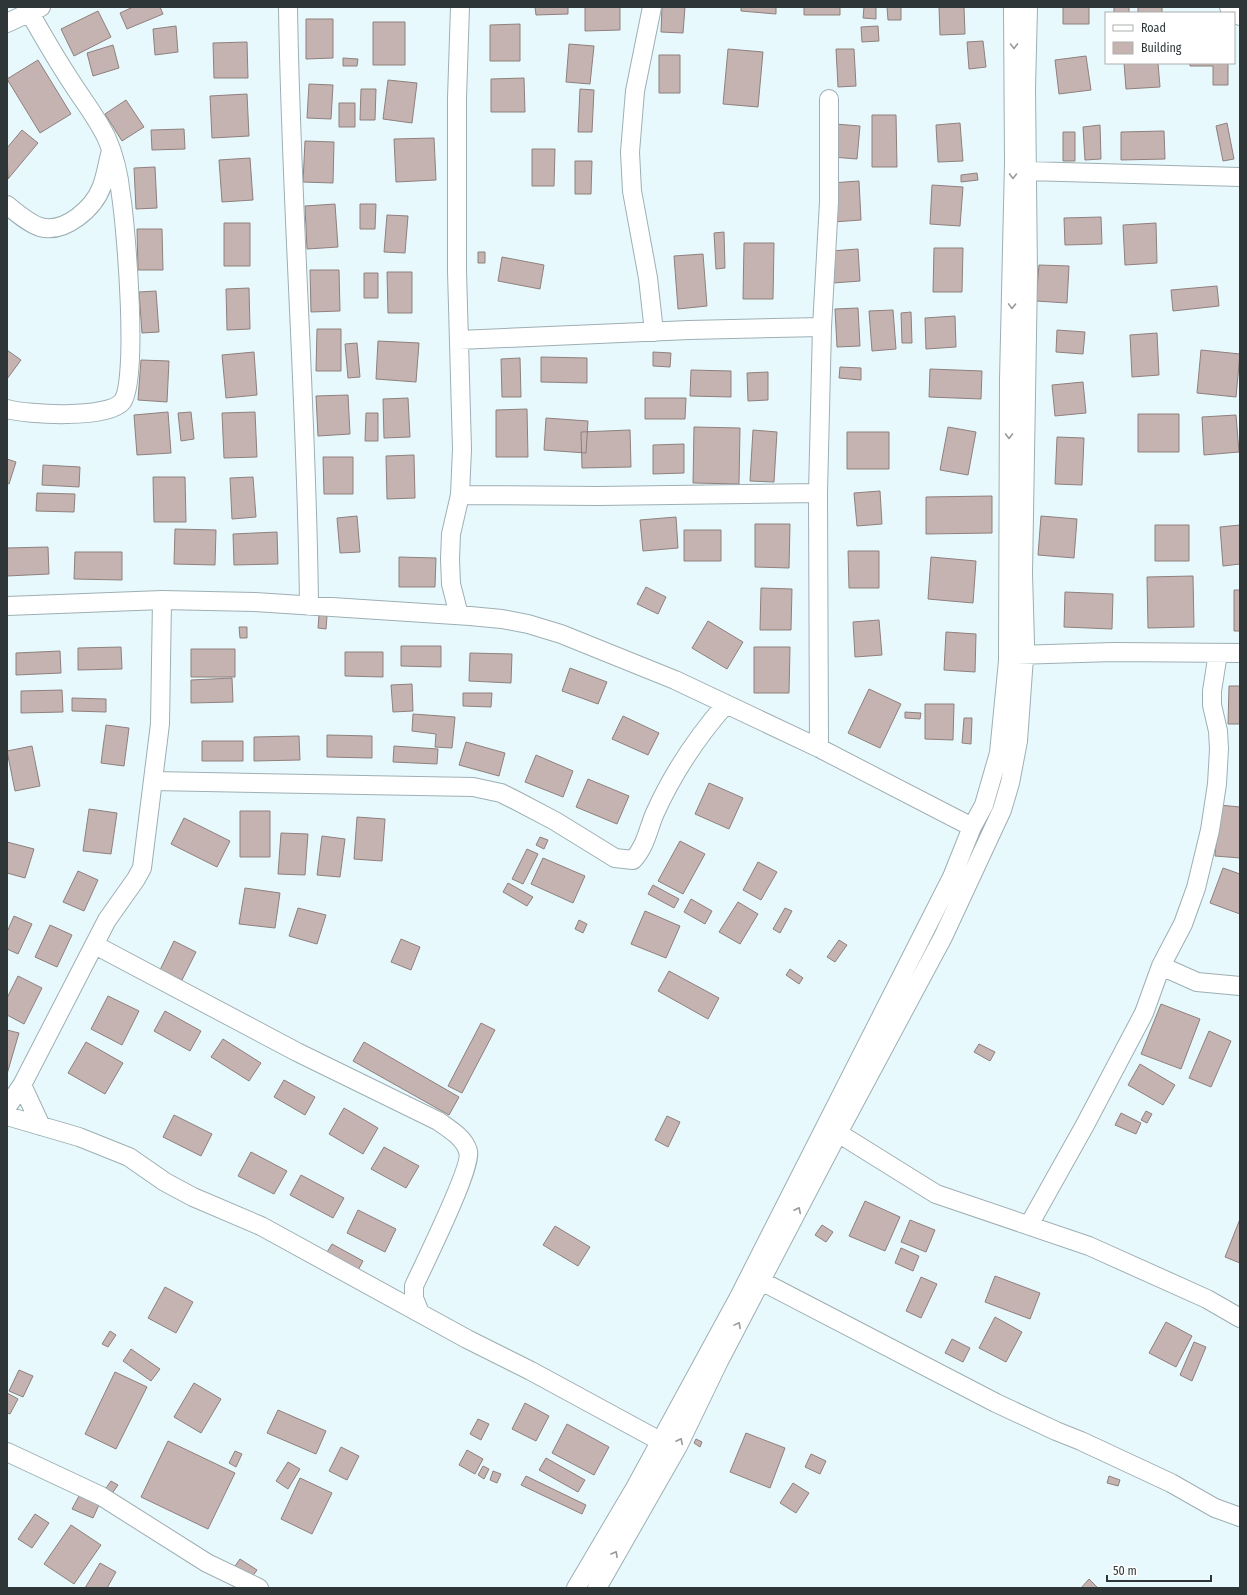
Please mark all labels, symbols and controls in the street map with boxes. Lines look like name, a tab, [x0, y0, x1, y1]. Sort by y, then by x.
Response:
legend	[1105, 12, 1235, 64]
text: Road	[1141, 21, 1166, 35]
text: Building	[1141, 41, 1182, 55]
one-way arrow	[1010, 43, 1018, 49]
one-way arrow	[1009, 173, 1017, 179]
one-way arrow	[1007, 303, 1016, 309]
one-way arrow	[1005, 433, 1013, 439]
one-way arrow	[794, 1206, 801, 1214]
one-way arrow	[734, 1322, 741, 1329]
one-way arrow	[675, 1438, 683, 1445]
one-way arrow	[611, 1551, 618, 1558]
scale bar	[1107, 1557, 1211, 1583]
text: 50 m	[1113, 1564, 1137, 1578]

